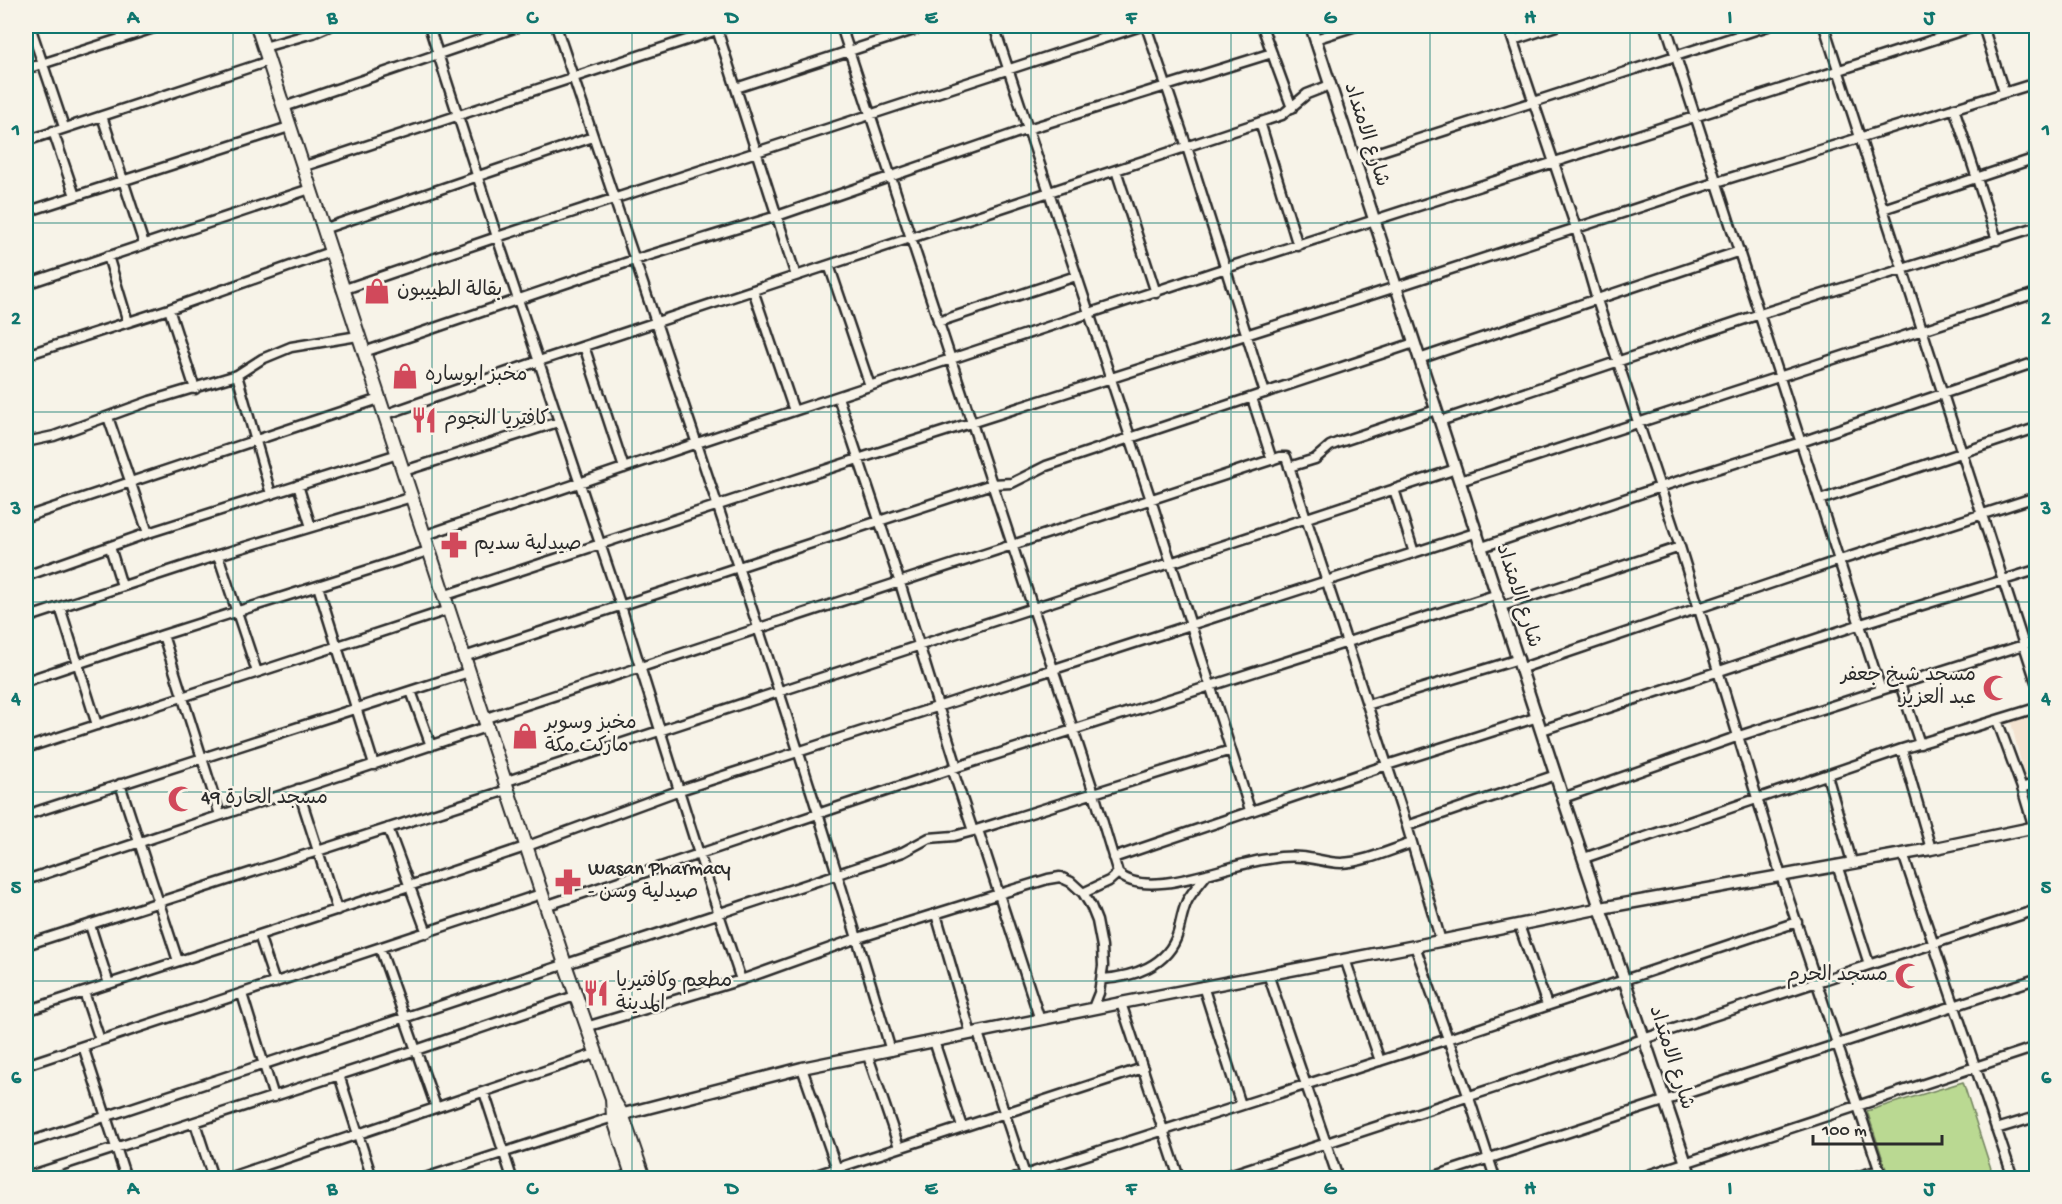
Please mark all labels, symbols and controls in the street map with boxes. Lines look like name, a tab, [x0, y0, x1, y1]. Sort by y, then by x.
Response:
text: A	[126, 8, 141, 31]
text: B	[326, 8, 338, 31]
text: C	[526, 8, 540, 31]
text: D	[723, 8, 739, 31]
text: E	[925, 8, 939, 31]
text: F	[1125, 8, 1138, 31]
text: G	[1324, 8, 1338, 31]
text: H	[1524, 8, 1536, 31]
text: I	[1728, 8, 1733, 31]
text: J	[1923, 8, 1936, 31]
street label: شارع الامتداد	[1337, 80, 1394, 190]
text: 1	[11, 120, 20, 143]
text: 1	[2041, 120, 2050, 143]
shop icon: بقالة الطييبون	[362, 276, 392, 306]
place label: بقالة الطييبون	[397, 279, 502, 303]
text: 2	[11, 309, 21, 332]
text: 2	[2041, 309, 2051, 332]
shop icon: مخبز ابوساره	[390, 361, 420, 391]
place label: مخبز ابوساره	[425, 364, 527, 388]
restaurant icon: كافتريا النجوم	[409, 405, 439, 435]
place label: كافتريا النجوم	[444, 408, 549, 433]
text: 3	[10, 499, 21, 522]
text: 3	[2040, 499, 2051, 522]
pharmacy icon: صيدلية سديم	[439, 530, 469, 560]
place label: صيدلية سديم	[474, 533, 582, 557]
street label: شارع الامتداد	[1489, 541, 1546, 651]
place label: مسجد شيخ جعفر عبد العزيز	[1839, 665, 1976, 711]
mosque icon: مسجد شيخ جعفر عبد العزيز	[1981, 673, 2011, 703]
text: 4	[10, 689, 21, 712]
text: 4	[2040, 689, 2051, 712]
place label: مخبز وسوبر ماركت مكة	[543, 713, 637, 759]
shop icon: مخبز وسوبر ماركت مكة	[510, 721, 540, 751]
mosque icon: مسجد الحارة 49	[166, 784, 196, 814]
place label: مسجد الحارة 49	[201, 787, 328, 811]
place label: Wasan Pharmacy - صيدلية وسن	[588, 859, 731, 905]
pharmacy icon: Wasan Pharmacy - صيدلية وسن	[553, 867, 583, 897]
text: 5	[11, 878, 22, 901]
text: 5	[2041, 878, 2052, 901]
mosque icon: مسجد الحرم	[1893, 961, 1923, 991]
place label: مسجد الحرم	[1787, 964, 1888, 989]
place label: مطعم وكافتيريا المدينة	[616, 970, 732, 1017]
restaurant icon: مطعم وكافتيريا المدينة	[581, 978, 611, 1008]
street label: شارع الامتداد	[1642, 1003, 1699, 1113]
text: 6	[11, 1068, 22, 1091]
text: 6	[2041, 1068, 2052, 1091]
scale bar	[1813, 1108, 1942, 1146]
text: 100 m	[1821, 1121, 1867, 1142]
text: A	[126, 1179, 141, 1202]
text: B	[326, 1179, 338, 1202]
text: C	[526, 1179, 540, 1202]
text: D	[723, 1179, 739, 1202]
text: E	[925, 1179, 939, 1202]
text: F	[1125, 1179, 1138, 1202]
text: G	[1324, 1179, 1338, 1202]
text: H	[1524, 1179, 1536, 1202]
text: I	[1728, 1179, 1733, 1202]
text: J	[1923, 1179, 1936, 1202]

